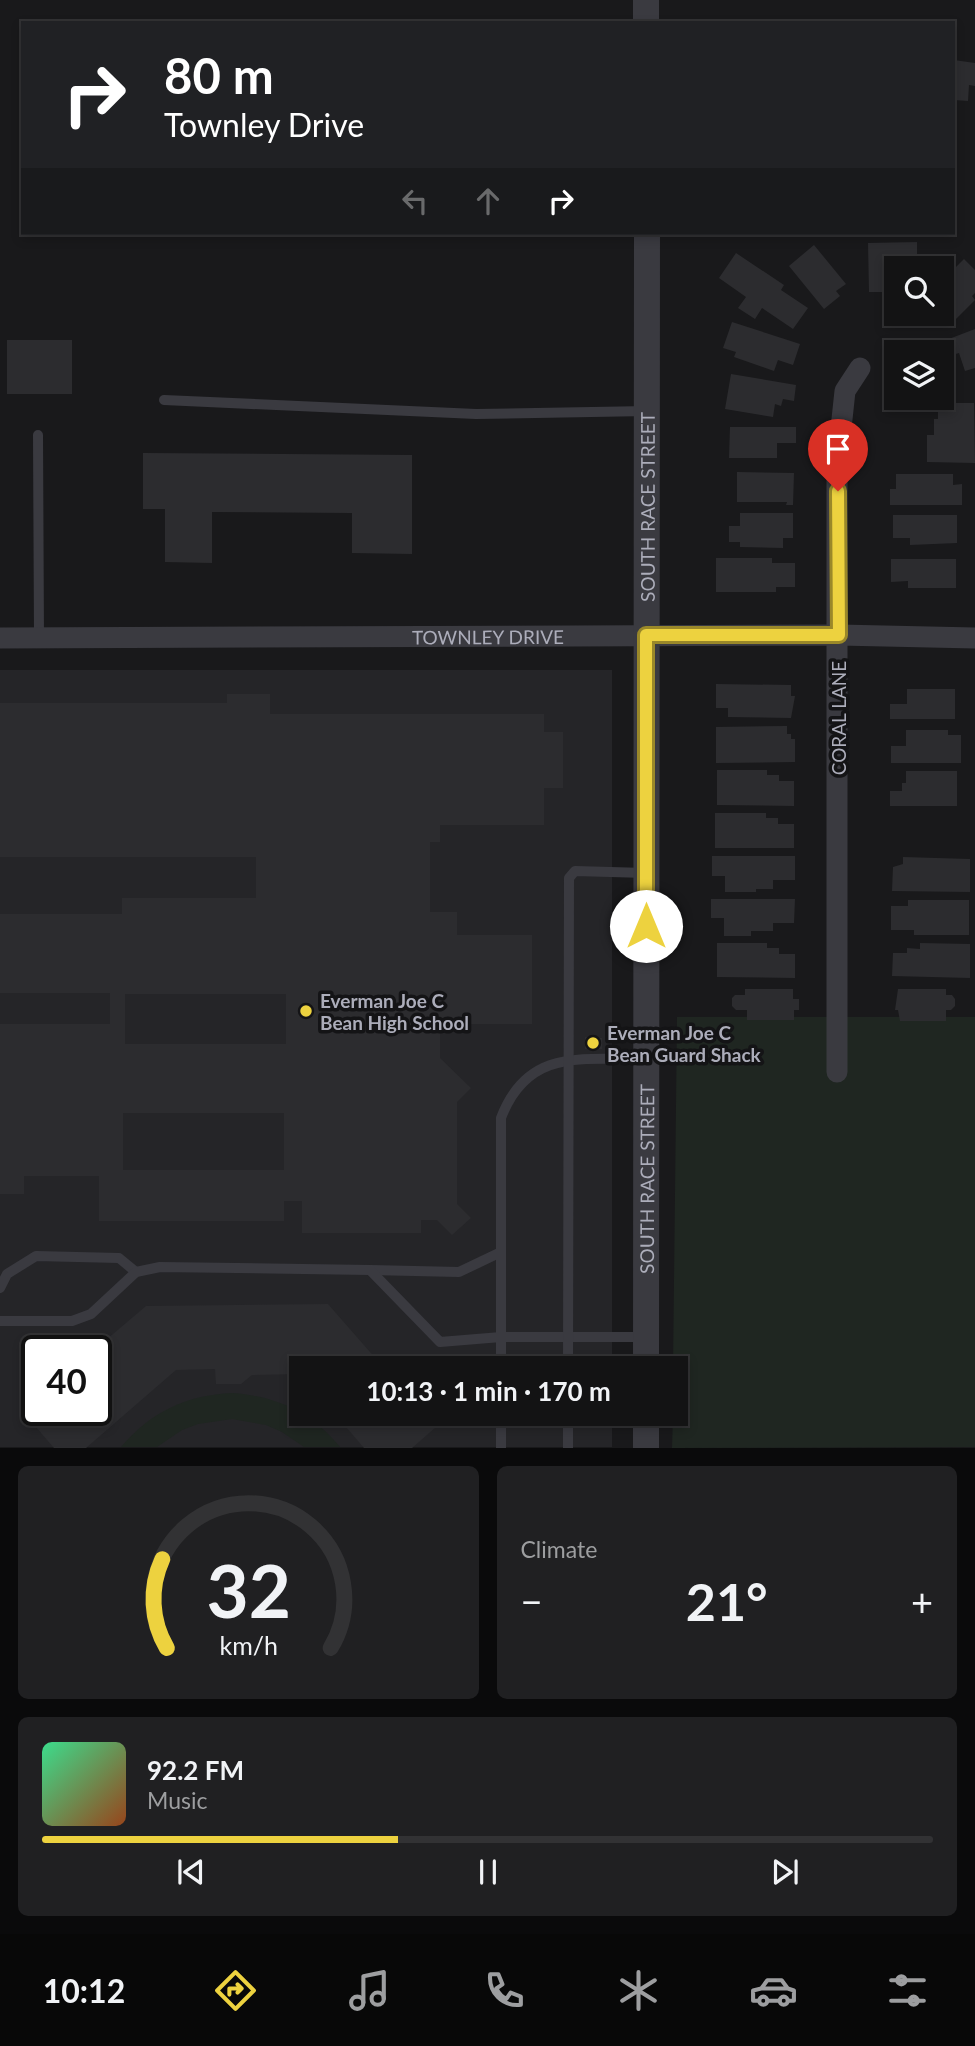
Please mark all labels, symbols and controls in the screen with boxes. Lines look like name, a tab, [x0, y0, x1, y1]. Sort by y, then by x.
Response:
text: 80 m	[164, 46, 274, 104]
icon: right	[49, 49, 140, 140]
text: Townley Drive	[164, 105, 364, 144]
icon: left	[396, 182, 434, 220]
icon: ahead	[469, 182, 507, 220]
icon: right	[542, 182, 580, 220]
map controls	[884, 256, 954, 410]
button: search	[884, 256, 954, 326]
button: layers	[884, 340, 954, 410]
street label: SOUTH RACE STREET	[635, 412, 658, 602]
pin	[808, 419, 868, 491]
icon: arrive	[819, 430, 857, 468]
street label: TOWNLEY DRIVE	[412, 624, 564, 648]
street label: CORAL LANE	[827, 661, 850, 775]
position arrow	[609, 889, 683, 963]
place label: Everman Joe C Bean High School	[320, 989, 469, 1034]
marker: Everman Joe C Bean High School	[298, 1003, 314, 1019]
place label: Everman Joe C Bean Guard Shack	[607, 1021, 762, 1066]
marker: Everman Joe C Bean Guard Shack	[585, 1035, 601, 1051]
street label: SOUTH RACE STREET	[635, 1084, 658, 1274]
speed limit sign: 40	[21, 1335, 112, 1426]
text: 10:13 · 1 min · 170 m	[366, 1375, 611, 1407]
text: Climate	[521, 1535, 597, 1563]
text: 32	[206, 1547, 290, 1635]
text: 21°	[686, 1570, 768, 1632]
text: −	[521, 1578, 543, 1624]
text: +	[911, 1578, 933, 1624]
text: km/h	[219, 1630, 278, 1660]
text: 92.2 FM	[147, 1754, 244, 1786]
text: Music	[147, 1786, 207, 1814]
icon: previous	[172, 1853, 210, 1891]
icon: pause	[469, 1853, 507, 1891]
icon: next	[766, 1853, 804, 1891]
icon: directions	[211, 1966, 260, 2015]
icon: music	[345, 1966, 394, 2015]
icon: phone	[480, 1966, 529, 2015]
icon: climate	[614, 1966, 663, 2015]
icon: car	[749, 1966, 798, 2015]
icon: filters	[883, 1966, 932, 2015]
text: 10:12	[43, 1971, 125, 2010]

